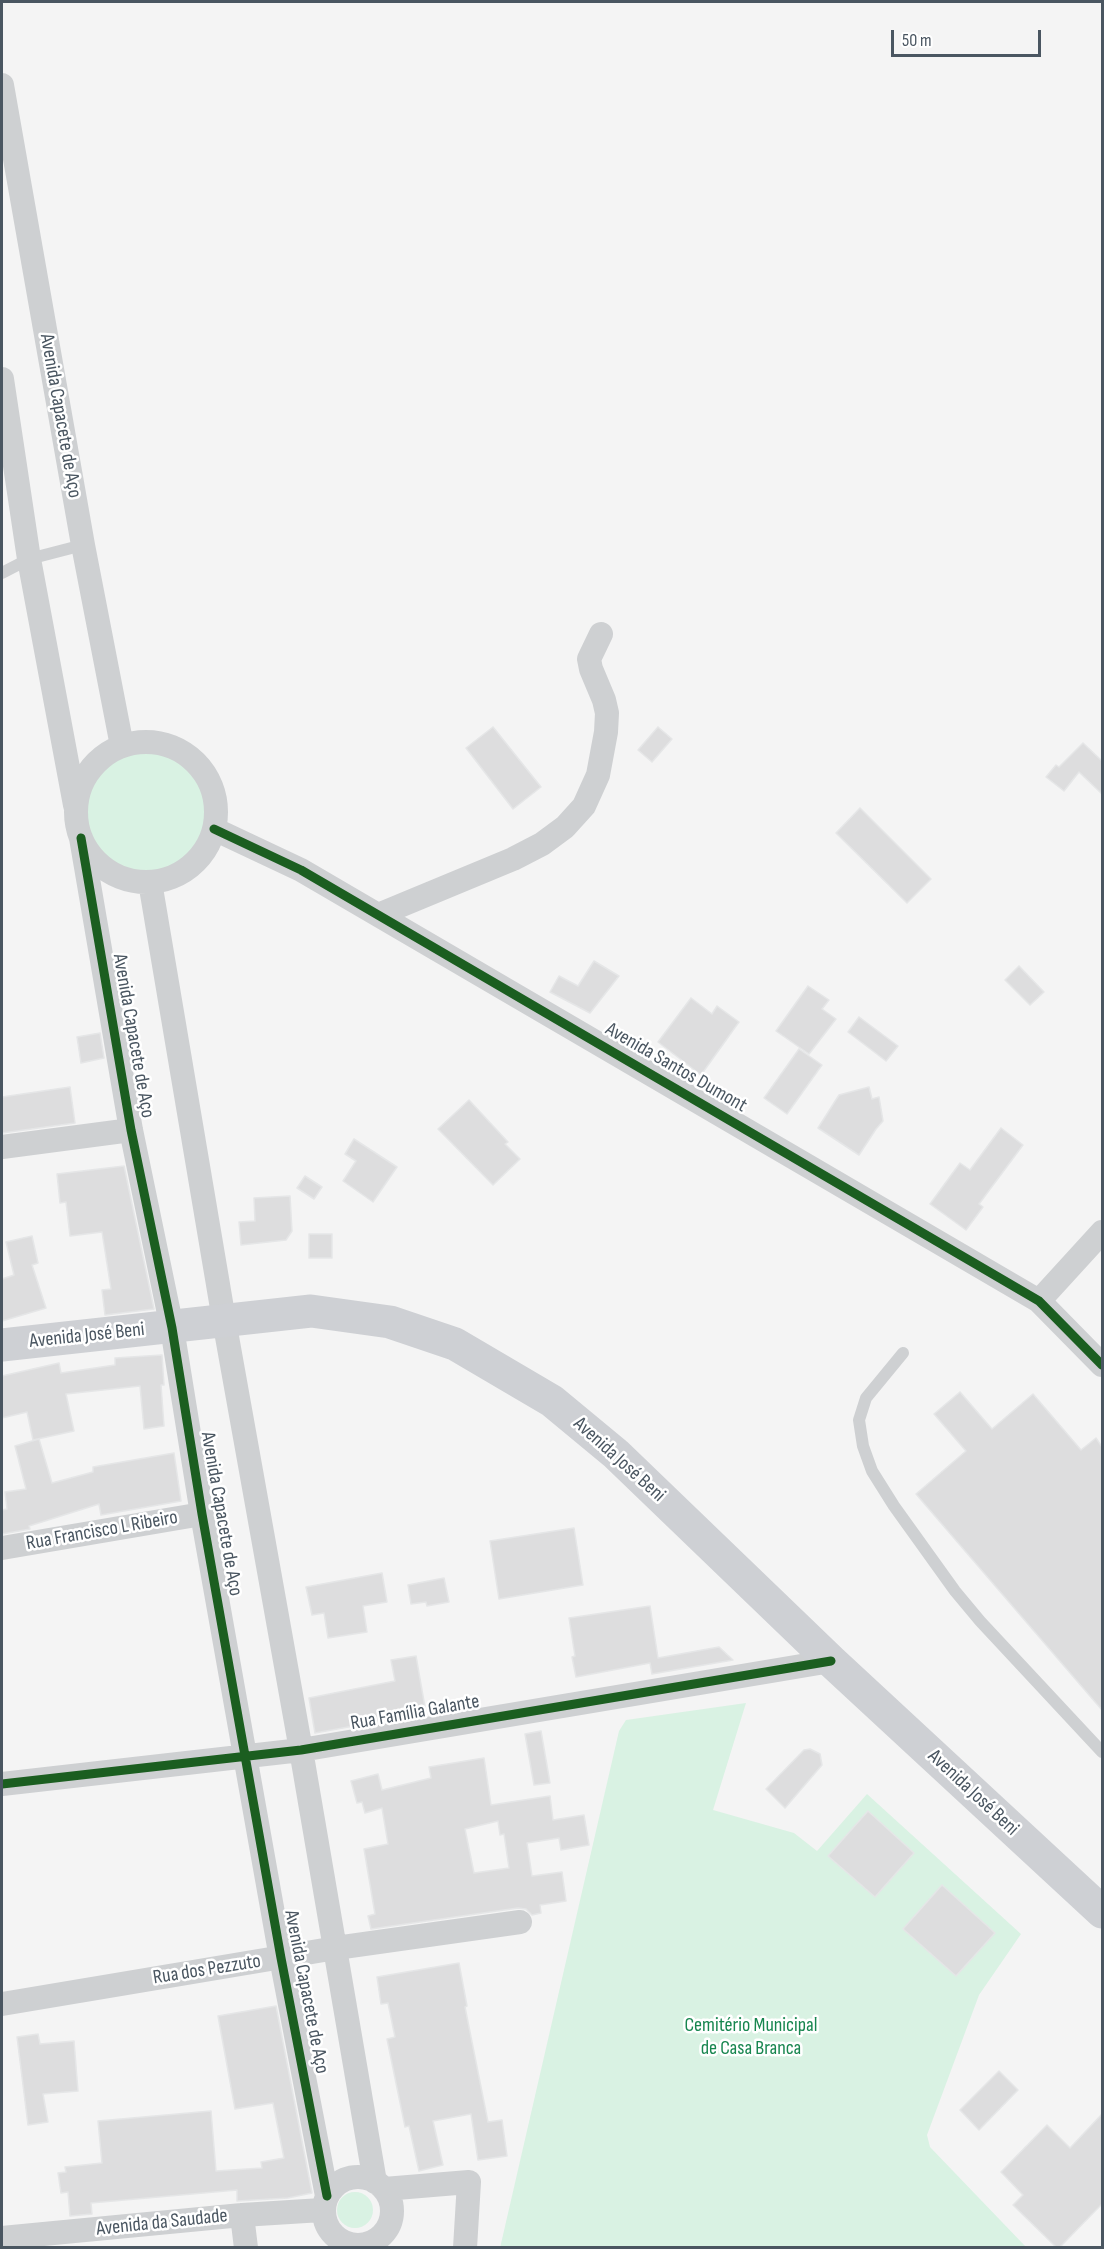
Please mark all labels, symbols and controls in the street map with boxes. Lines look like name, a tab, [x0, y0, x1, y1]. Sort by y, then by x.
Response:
scale bar	[894, 18, 1044, 56]
text: 50 m	[902, 30, 932, 51]
street label: Avenida Capacete de Aço	[34, 332, 86, 500]
street label: Avenida Capacete de Aço	[107, 952, 159, 1120]
street label: Avenida Santos Dumont	[601, 1018, 751, 1118]
street label: Avenida José Beni	[28, 1318, 146, 1354]
street label: Avenida José Beni	[568, 1412, 670, 1508]
street label: Avenida Capacete de Aço	[195, 1430, 247, 1598]
street label: Rua Francisco L Ribeiro	[24, 1506, 180, 1556]
street label: Rua Família Galante	[349, 1690, 481, 1736]
street label: Avenida José Beni	[923, 1745, 1023, 1841]
street label: Avenida Capacete de Aço	[278, 1908, 334, 2076]
street label: Rua dos Pezzuto	[151, 1950, 263, 1990]
park label: Cemitério Municipal de Casa Branca	[685, 2014, 817, 2061]
street label: Avenida da Saudade	[95, 2204, 229, 2242]

